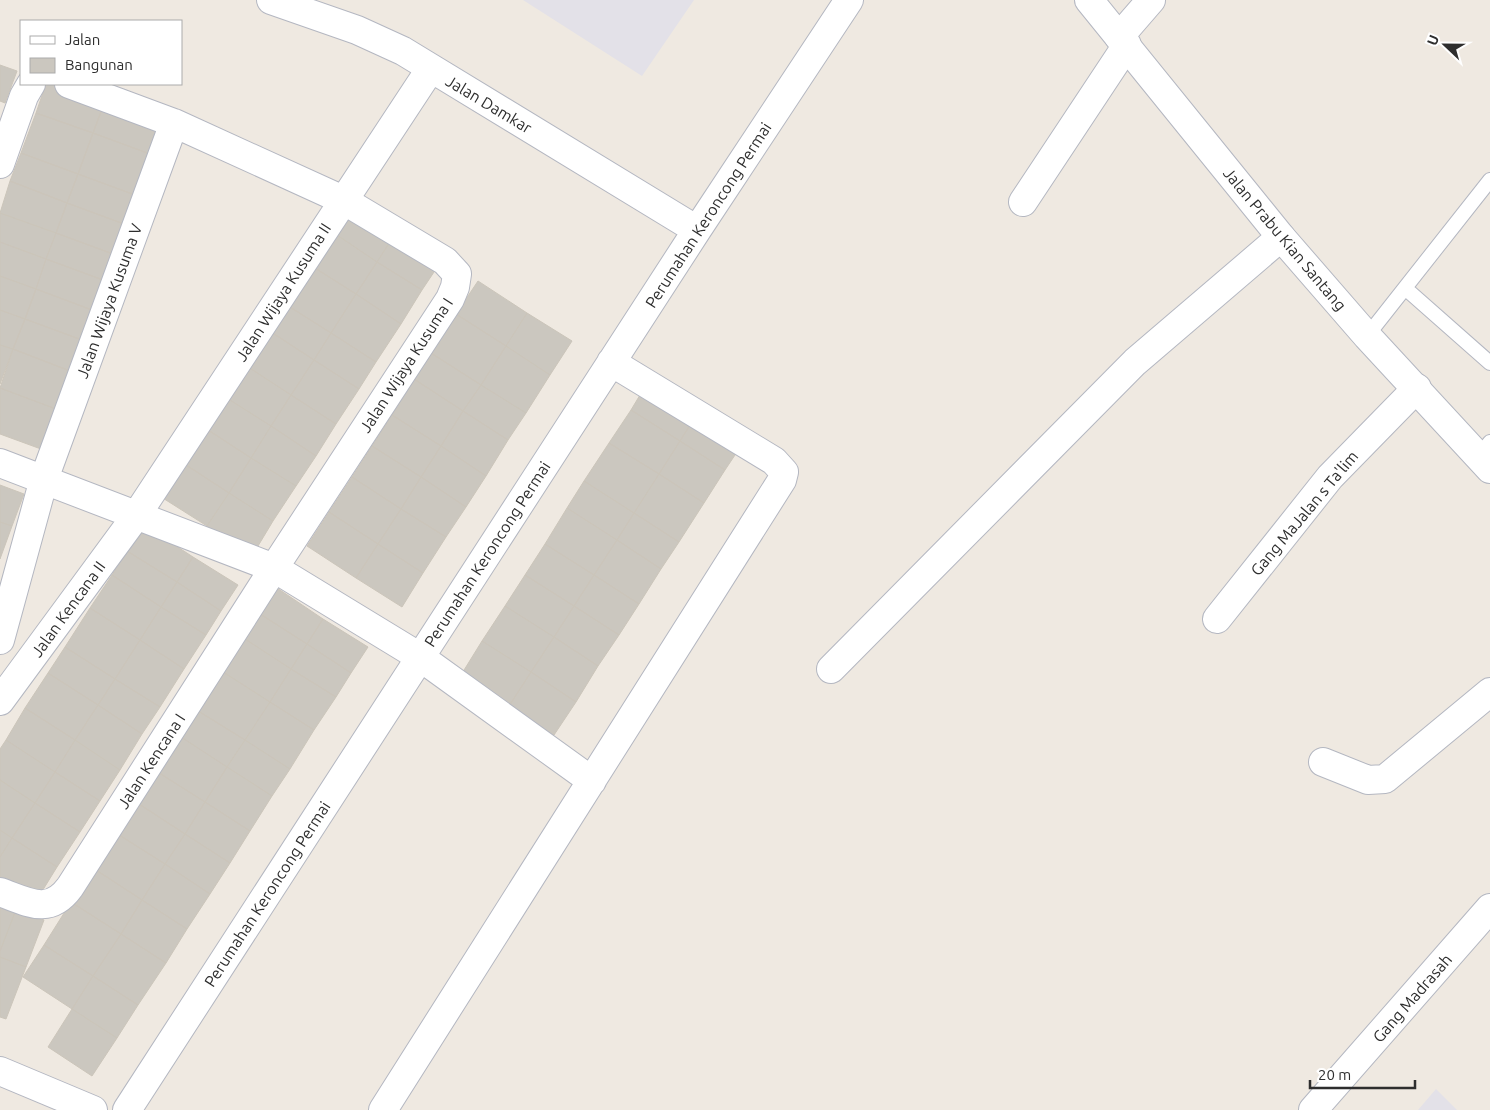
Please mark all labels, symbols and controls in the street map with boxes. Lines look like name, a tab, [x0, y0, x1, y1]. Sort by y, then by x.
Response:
legend	[20, 20, 182, 85]
north arrow	[1420, 20, 1470, 70]
text: Jalan	[65, 31, 100, 48]
text: U	[1424, 33, 1442, 48]
text: Bangunan	[65, 56, 133, 73]
street label: Jalan Damkar	[443, 71, 535, 137]
street label: Perumahan Keroncong Permai	[641, 119, 775, 311]
street label: Jalan Prabu Kian Santang	[1220, 164, 1350, 314]
street label: Jalan Wijaya Kusuma II	[232, 220, 334, 364]
street label: Jalan Wijaya Kusuma V	[73, 221, 145, 381]
street label: Jalan Wijaya Kusuma I	[356, 294, 456, 436]
street label: Gang MaJalan s Ta'lim	[1247, 447, 1361, 579]
street label: Perumahan Keroncong Permai	[420, 458, 554, 650]
street label: Jalan Kencana II	[27, 558, 109, 660]
street label: Jalan Kencana I	[114, 710, 188, 812]
street label: Perumahan Keroncong Permai	[200, 798, 334, 990]
street label: Gang Madrasah	[1369, 950, 1455, 1046]
scale bar	[1310, 1058, 1415, 1090]
text: 20 m	[1318, 1066, 1351, 1083]

